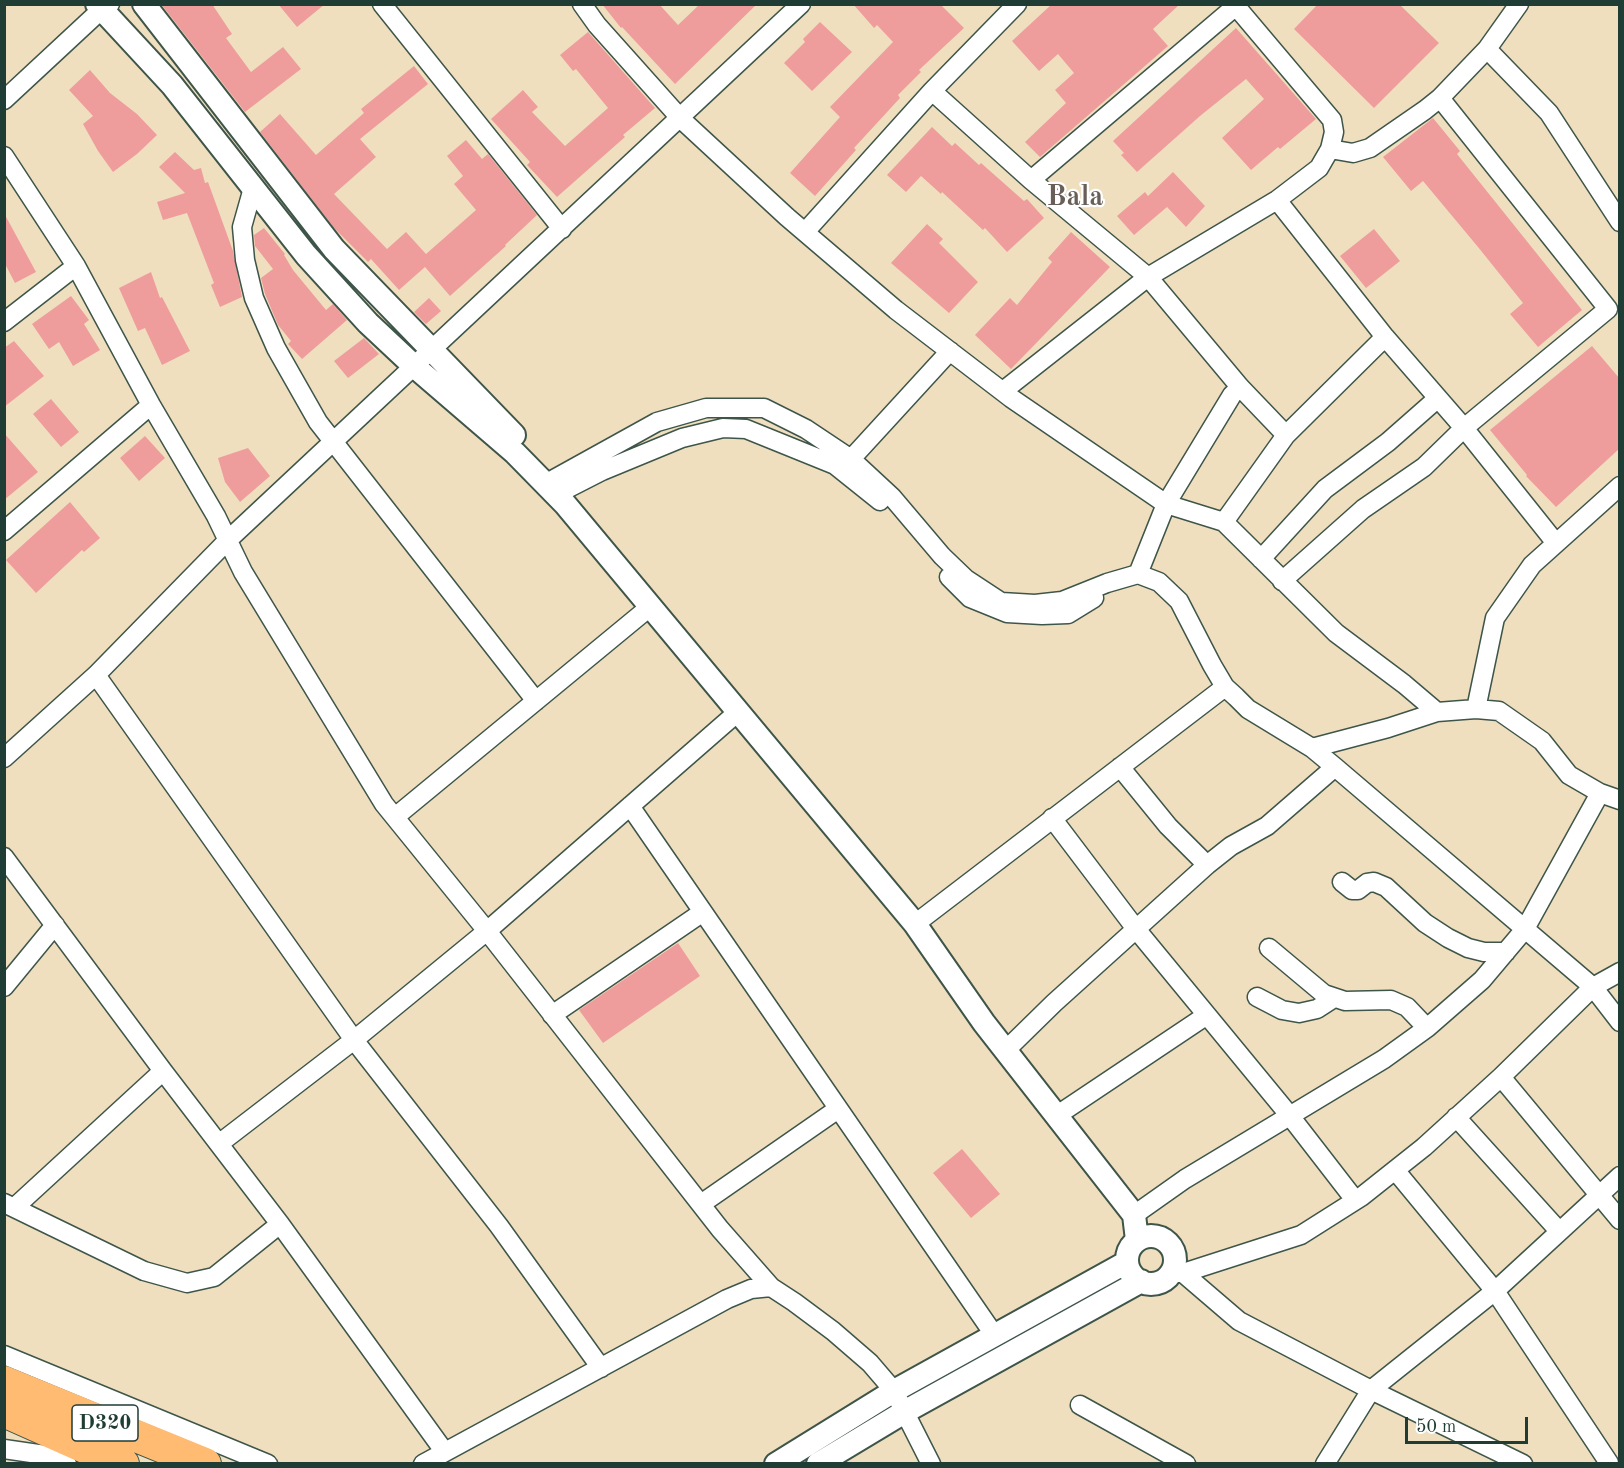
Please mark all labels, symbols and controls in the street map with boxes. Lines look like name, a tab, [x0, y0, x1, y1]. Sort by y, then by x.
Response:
district label: Bala	[1047, 181, 1103, 215]
road number: D320	[72, 1405, 138, 1441]
scale bar	[1408, 1405, 1531, 1443]
text: 50 m	[1416, 1418, 1456, 1436]

